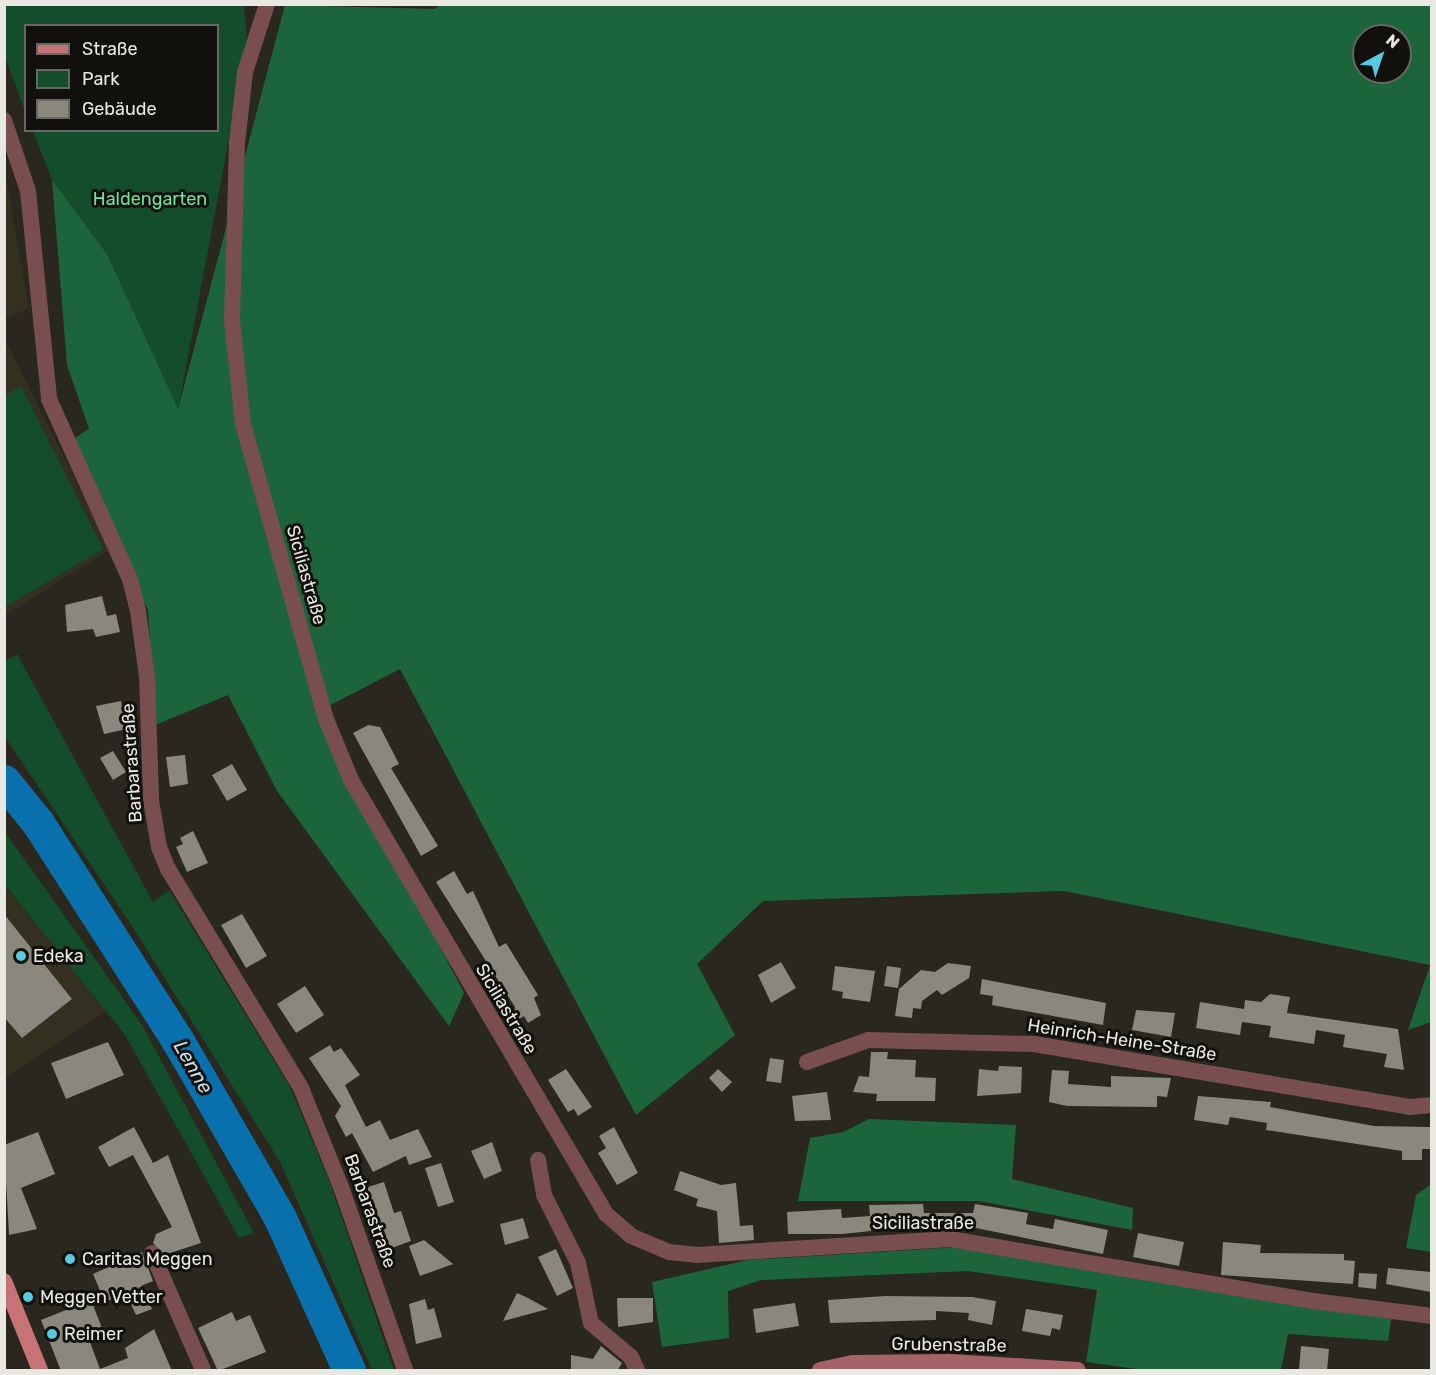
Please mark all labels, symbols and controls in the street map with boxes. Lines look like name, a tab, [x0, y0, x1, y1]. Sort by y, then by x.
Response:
legend	[24, 24, 219, 132]
north arrow	[1352, 24, 1412, 84]
text: N	[1382, 30, 1403, 52]
text: Straße	[82, 38, 138, 60]
text: Park	[82, 68, 119, 90]
text: Gebäude	[82, 98, 157, 120]
park label: Haldengarten	[93, 188, 207, 210]
street label: Siciliastraße	[282, 523, 330, 627]
street label: Barbarastraße	[117, 703, 147, 823]
place label: Edeka	[33, 945, 84, 967]
marker: Edeka	[14, 949, 28, 963]
street label: Siciliastraße	[470, 960, 542, 1058]
street label: Heinrich-Heine-Straße	[1026, 1014, 1218, 1066]
water label: Lenne	[168, 1036, 218, 1098]
street label: Barbarastraße	[339, 1151, 401, 1271]
street label: Siciliastraße	[872, 1212, 974, 1234]
place label: Caritas Meggen	[82, 1248, 213, 1270]
marker: Caritas Meggen	[63, 1252, 77, 1266]
place label: Meggen Vetter	[40, 1286, 163, 1308]
marker: Meggen Vetter	[21, 1290, 35, 1304]
place label: Reimer	[64, 1323, 123, 1345]
marker: Reimer	[45, 1327, 59, 1341]
street label: Grubenstraße	[891, 1333, 1007, 1357]

